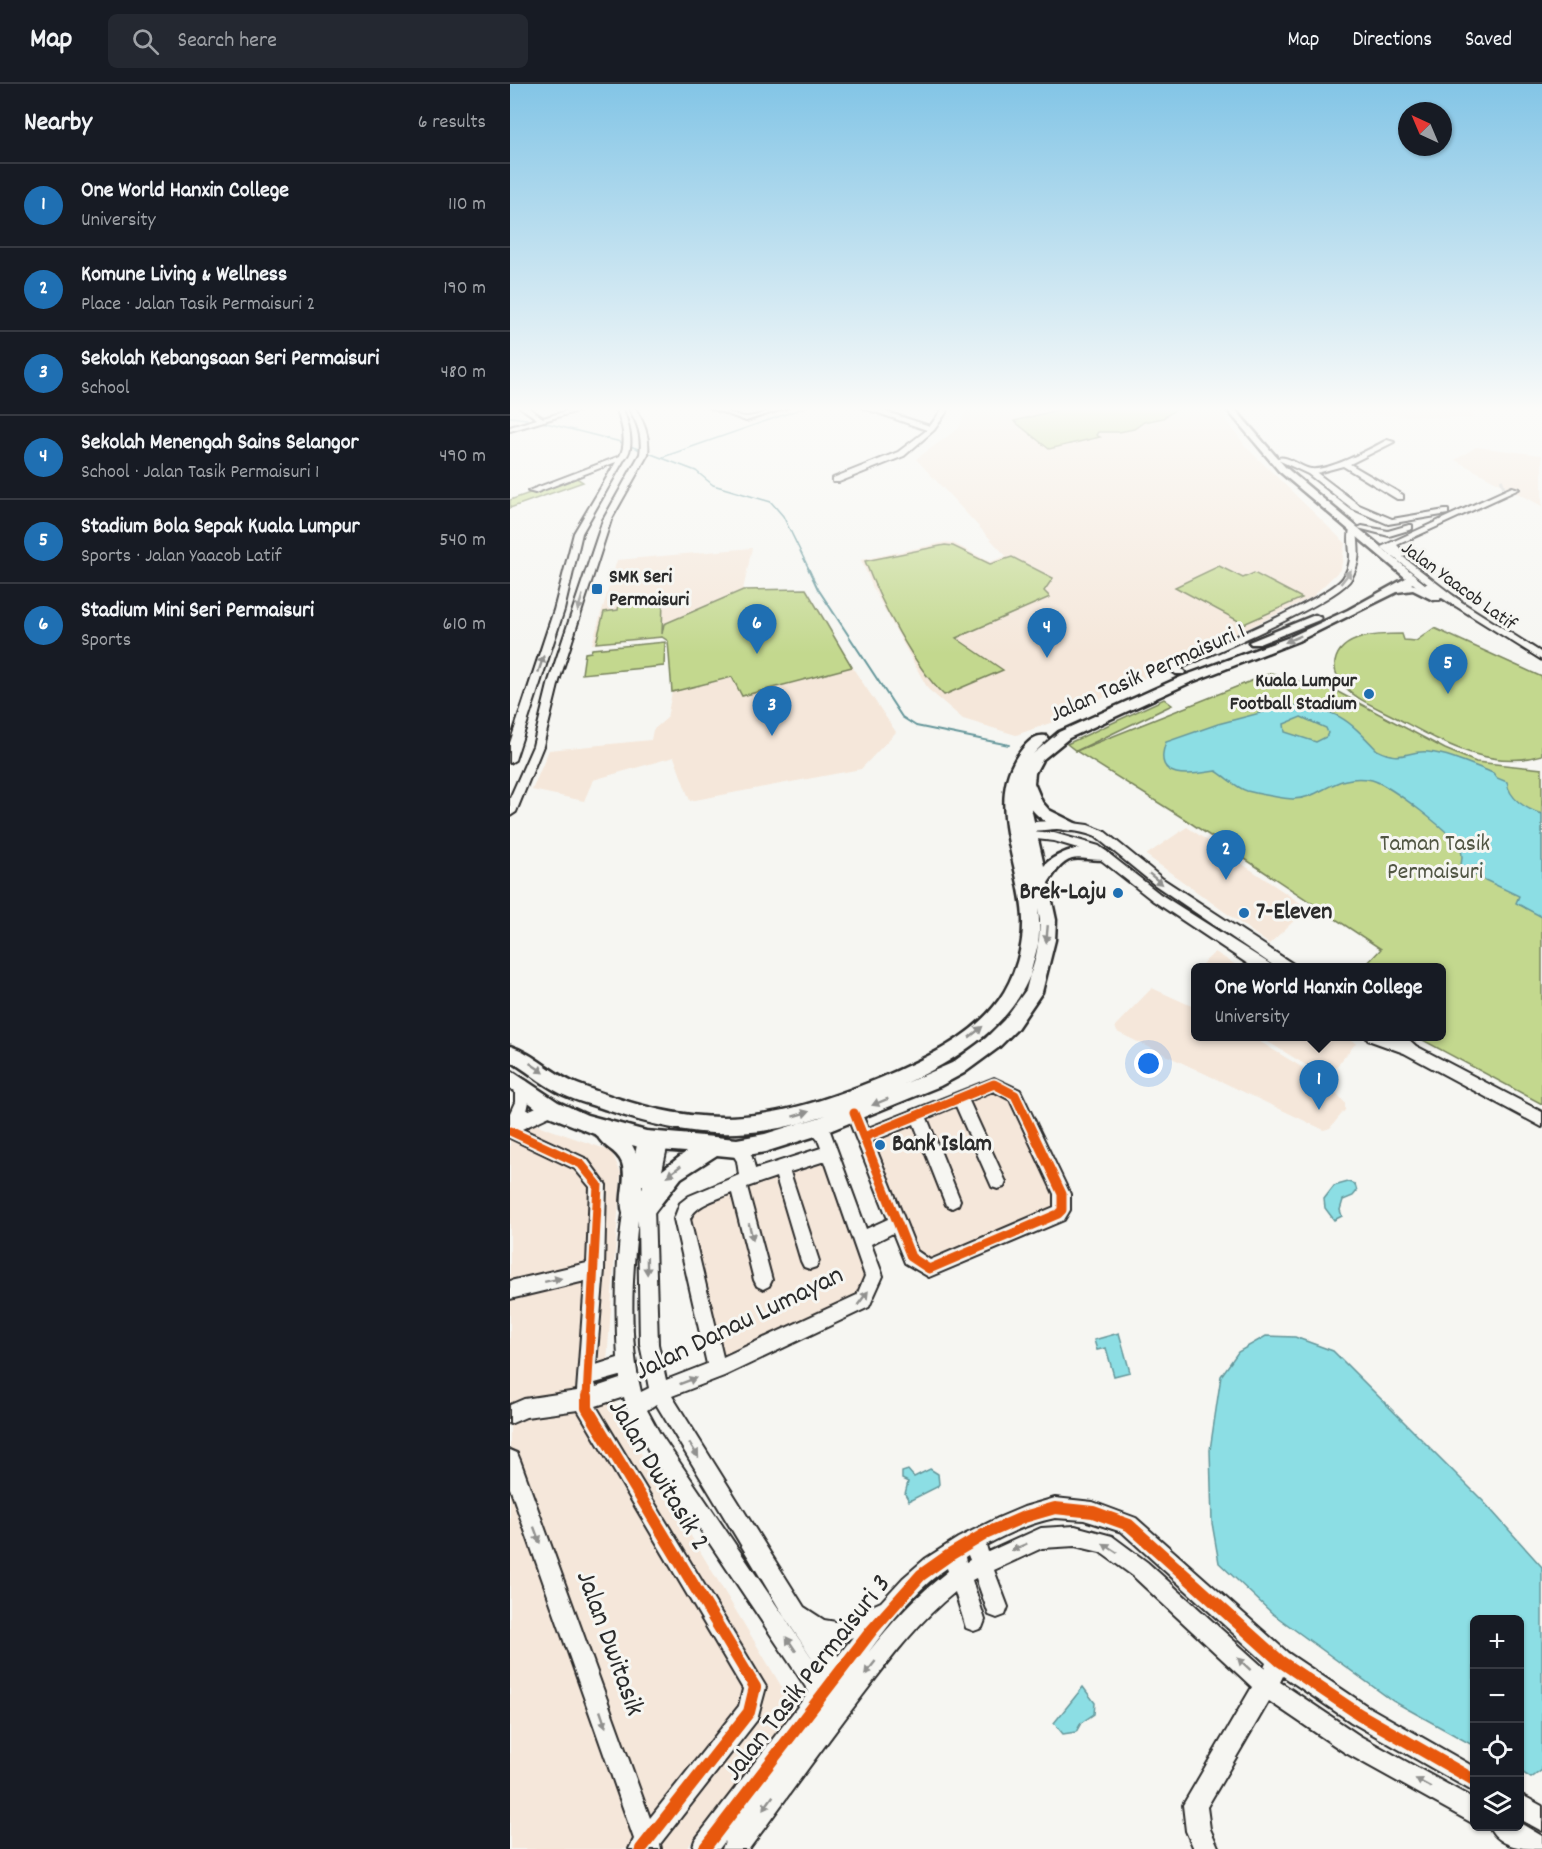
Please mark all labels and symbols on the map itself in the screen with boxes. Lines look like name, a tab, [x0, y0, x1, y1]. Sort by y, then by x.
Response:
north arrow	[1398, 102, 1452, 156]
street label: Jalan Yaacob Latif	[1395, 536, 1522, 639]
place label: SMK Seri Permaisuri	[609, 564, 690, 615]
one-way arrow	[1340, 570, 1352, 585]
marker: SMK Seri Permaisuri	[590, 582, 604, 596]
one-way arrow	[575, 594, 584, 612]
pin: 6	[738, 604, 776, 654]
pin: 4	[1028, 608, 1066, 658]
street label: Jalan Tasik Permaisuri 1	[1045, 616, 1251, 732]
one-way arrow	[1284, 634, 1302, 644]
pin: 5	[1428, 644, 1468, 694]
one-way arrow	[537, 655, 546, 673]
place label: Kuala Lumpur Football Stadium	[1230, 668, 1358, 719]
pin: 3	[752, 686, 792, 736]
marker: Kuala Lumpur Football Stadium	[1362, 687, 1376, 701]
park label: Taman Tasik Permaisuri	[1380, 828, 1490, 890]
pin: 2	[1206, 830, 1246, 880]
one-way arrow	[1148, 873, 1163, 885]
place label: Brek-Laju	[1019, 876, 1106, 910]
marker: Brek-Laju	[1111, 886, 1125, 900]
place label: 7-Eleven	[1256, 896, 1332, 930]
marker: 7-Eleven	[1237, 906, 1251, 920]
one-way arrow	[1042, 924, 1052, 943]
one-way arrow	[968, 1026, 984, 1039]
your location	[1134, 1049, 1163, 1078]
pin: 1	[1300, 1060, 1338, 1110]
one-way arrow	[529, 1062, 545, 1073]
one-way arrow	[871, 1098, 889, 1107]
one-way arrow	[792, 1109, 810, 1118]
place label: Bank Islam	[892, 1128, 992, 1162]
marker: Bank Islam	[873, 1138, 887, 1152]
one-way arrow	[667, 1165, 683, 1177]
one-way arrow	[746, 1223, 756, 1241]
one-way arrow	[642, 1256, 652, 1275]
street label: Jalan Danau Lumayan	[629, 1257, 851, 1393]
one-way arrow	[543, 1274, 562, 1284]
one-way arrow	[857, 1290, 869, 1306]
one-way arrow	[679, 1375, 697, 1385]
street label: Jalan Dwitasik 2	[596, 1393, 718, 1559]
one-way arrow	[689, 1442, 700, 1458]
one-way arrow	[533, 1526, 543, 1544]
one-way arrow	[1009, 1542, 1027, 1552]
one-way arrow	[1102, 1542, 1118, 1553]
street label: Jalan Dwitasik	[563, 1566, 653, 1722]
street label: Jalan Tasik Permaisuri 3	[715, 1567, 903, 1791]
one-way arrow	[785, 1636, 796, 1653]
one-way arrow	[1237, 1658, 1251, 1672]
one-way arrow	[864, 1660, 877, 1676]
one-way arrow	[599, 1710, 609, 1728]
one-way arrow	[1415, 1778, 1432, 1788]
one-way arrow	[762, 1795, 774, 1810]

